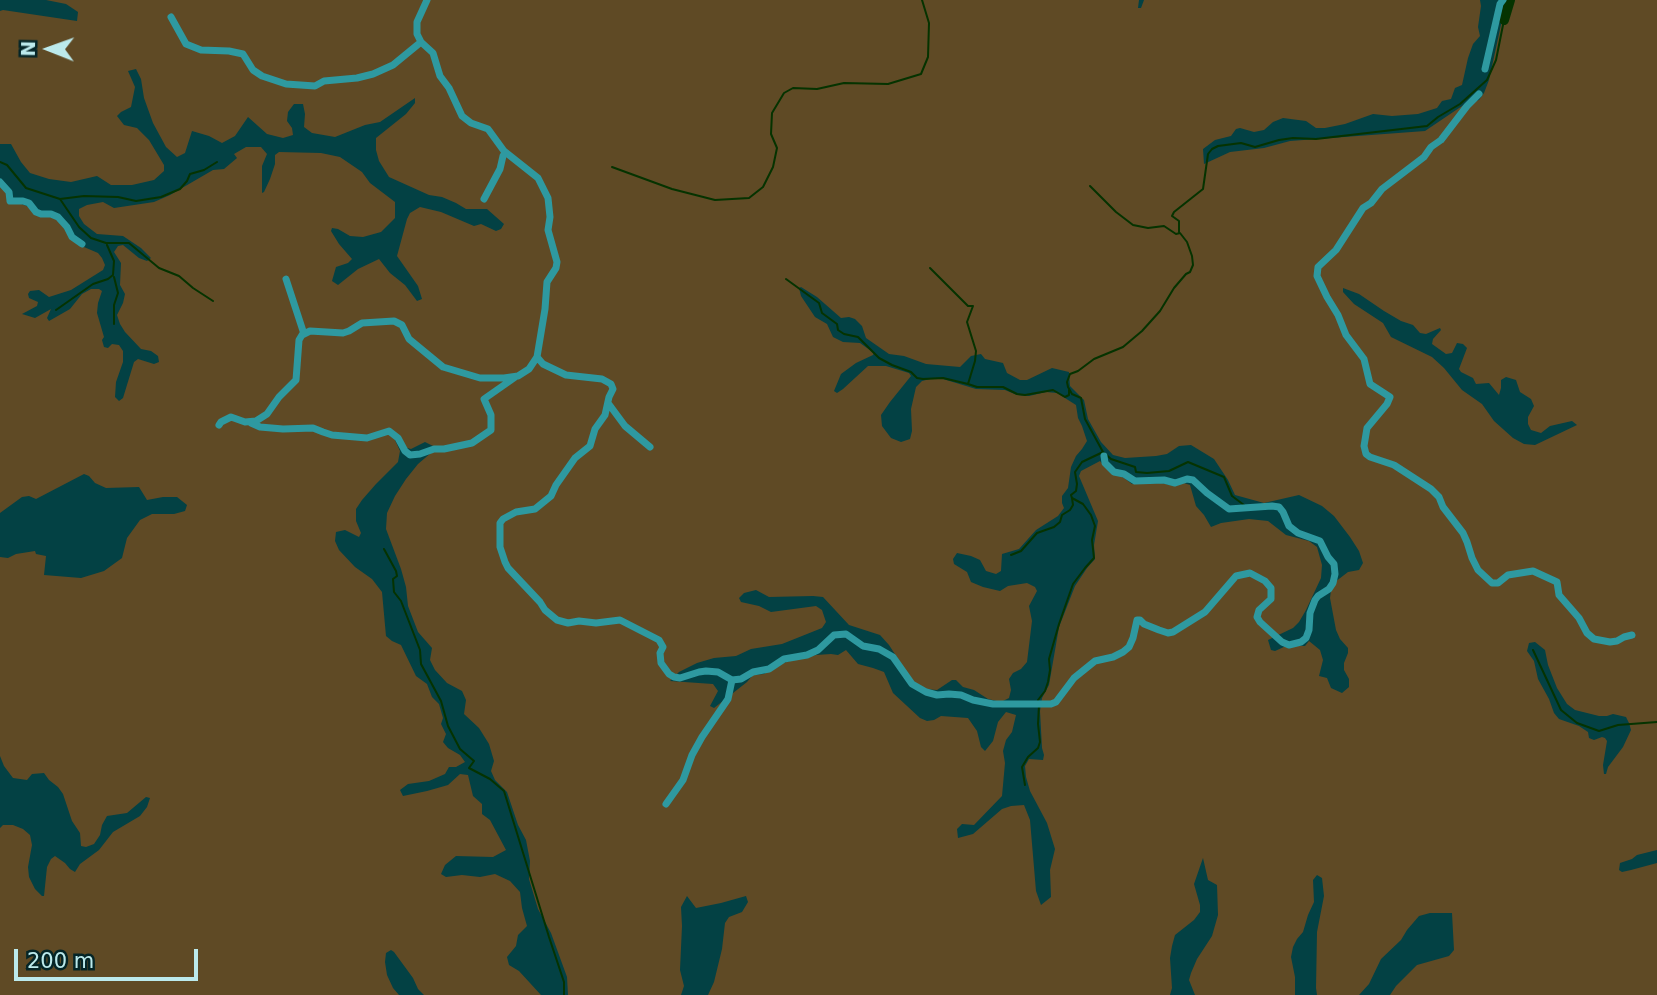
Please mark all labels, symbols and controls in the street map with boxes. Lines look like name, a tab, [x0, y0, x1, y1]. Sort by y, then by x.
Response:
north arrow	[14, 14, 84, 84]
text: N	[17, 40, 39, 57]
scale bar	[18, 936, 201, 980]
text: 200 m	[27, 949, 94, 973]

